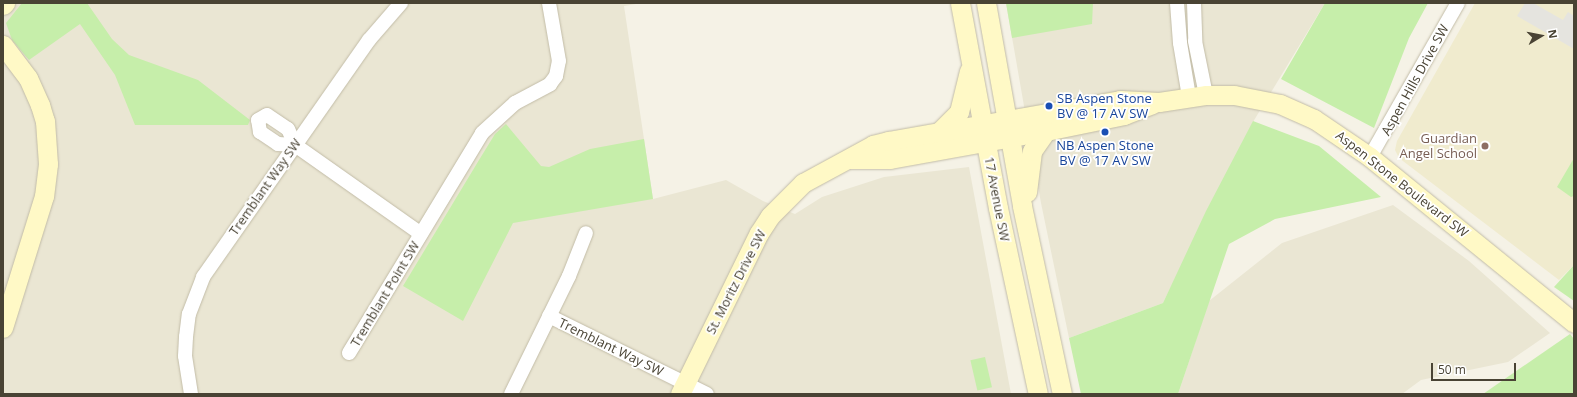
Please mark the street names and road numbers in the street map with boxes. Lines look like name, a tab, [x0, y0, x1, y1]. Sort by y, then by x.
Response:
street label: Aspen Hills Drive SW	[1378, 22, 1452, 138]
street label: Aspen Stone Boulevard SW	[1333, 128, 1471, 240]
street label: Tremblant Way SW	[226, 136, 304, 238]
street label: 17 Avenue SW	[981, 155, 1013, 243]
street label: St. Moritz Drive SW	[703, 227, 769, 337]
street label: Tremblant Point SW	[347, 238, 423, 350]
street label: Tremblant Way SW	[556, 315, 666, 379]

